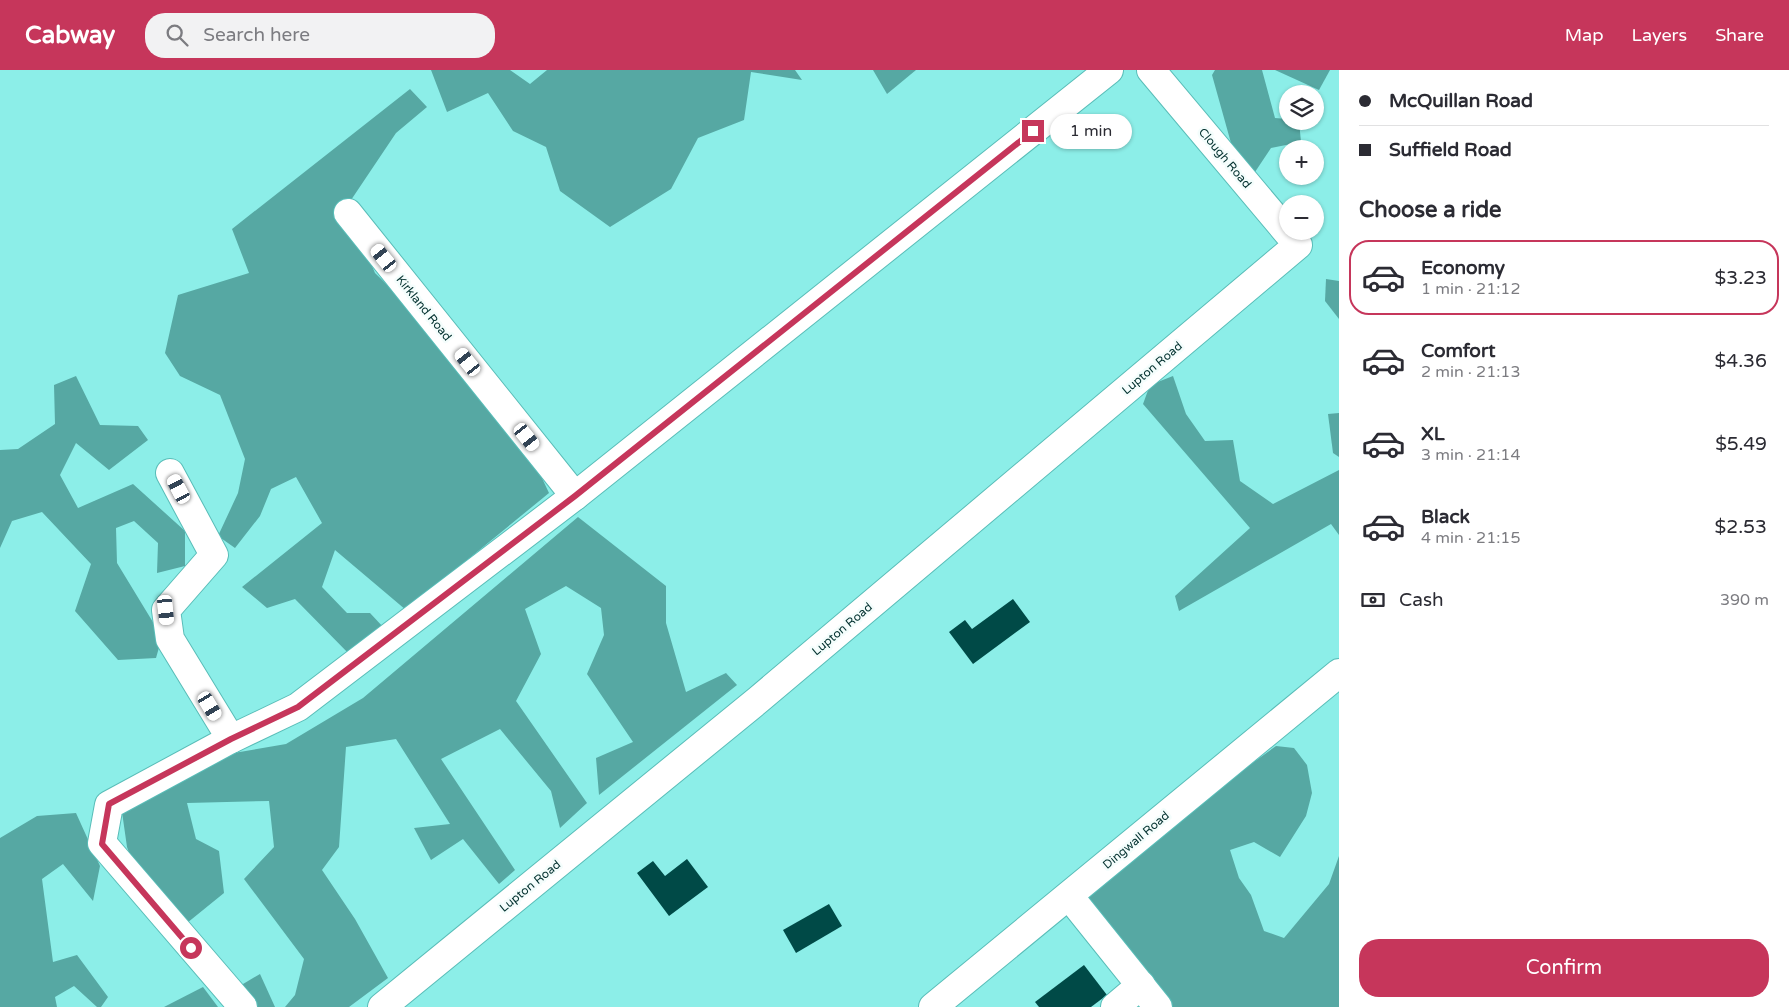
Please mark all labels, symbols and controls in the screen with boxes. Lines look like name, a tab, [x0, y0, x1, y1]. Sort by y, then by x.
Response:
search box	[145, 13, 495, 58]
text: Cabway	[25, 21, 115, 50]
icon: search	[163, 21, 191, 49]
text: Search here	[203, 24, 310, 46]
text: Map	[1565, 24, 1604, 46]
text: Layers	[1632, 24, 1687, 46]
text: Share	[1715, 24, 1764, 46]
map controls	[1279, 85, 1324, 240]
button: layers	[1279, 85, 1324, 130]
text: McQuillan Road	[1389, 90, 1533, 112]
callout: 1 min	[1050, 114, 1133, 148]
route end	[1022, 120, 1044, 142]
text: 1 min	[1070, 121, 1112, 141]
street label: Clough Road	[1196, 125, 1254, 191]
text: Suffield Road	[1389, 139, 1512, 161]
button: +	[1279, 140, 1324, 185]
button: −	[1279, 195, 1324, 240]
text: Choose a ride	[1359, 197, 1502, 223]
car	[368, 242, 399, 274]
icon: car	[1361, 255, 1406, 300]
text: Economy	[1421, 257, 1505, 279]
text: $3.23	[1715, 267, 1767, 289]
street label: Kirkland Road	[393, 272, 455, 344]
text: 1 min · 21:12	[1421, 279, 1520, 299]
icon: car	[1361, 338, 1406, 383]
street label: Lupton Road	[1119, 339, 1185, 397]
text: Comfort	[1421, 340, 1495, 362]
car	[452, 346, 483, 378]
text: $4.36	[1715, 350, 1767, 372]
text: 2 min · 21:13	[1421, 362, 1520, 382]
car	[511, 421, 542, 453]
icon: car	[1361, 421, 1406, 466]
text: XL	[1421, 423, 1445, 445]
text: $5.49	[1715, 433, 1767, 455]
text: 3 min · 21:14	[1421, 445, 1520, 465]
car	[165, 472, 192, 506]
icon: car	[1361, 504, 1406, 549]
text: Black	[1421, 506, 1470, 528]
text: $2.53	[1715, 516, 1767, 538]
text: 4 min · 21:15	[1421, 528, 1520, 548]
icon: cash	[1359, 586, 1387, 614]
text: Cash	[1399, 589, 1444, 611]
text: 390 m	[1720, 590, 1769, 610]
car	[156, 594, 175, 626]
street label: Lupton Road	[809, 600, 875, 658]
car	[195, 689, 224, 723]
street label: Dingwall Road	[1100, 808, 1172, 872]
street label: Lupton Road	[497, 857, 563, 915]
route start	[180, 937, 202, 959]
button: Confirm	[1359, 939, 1769, 997]

